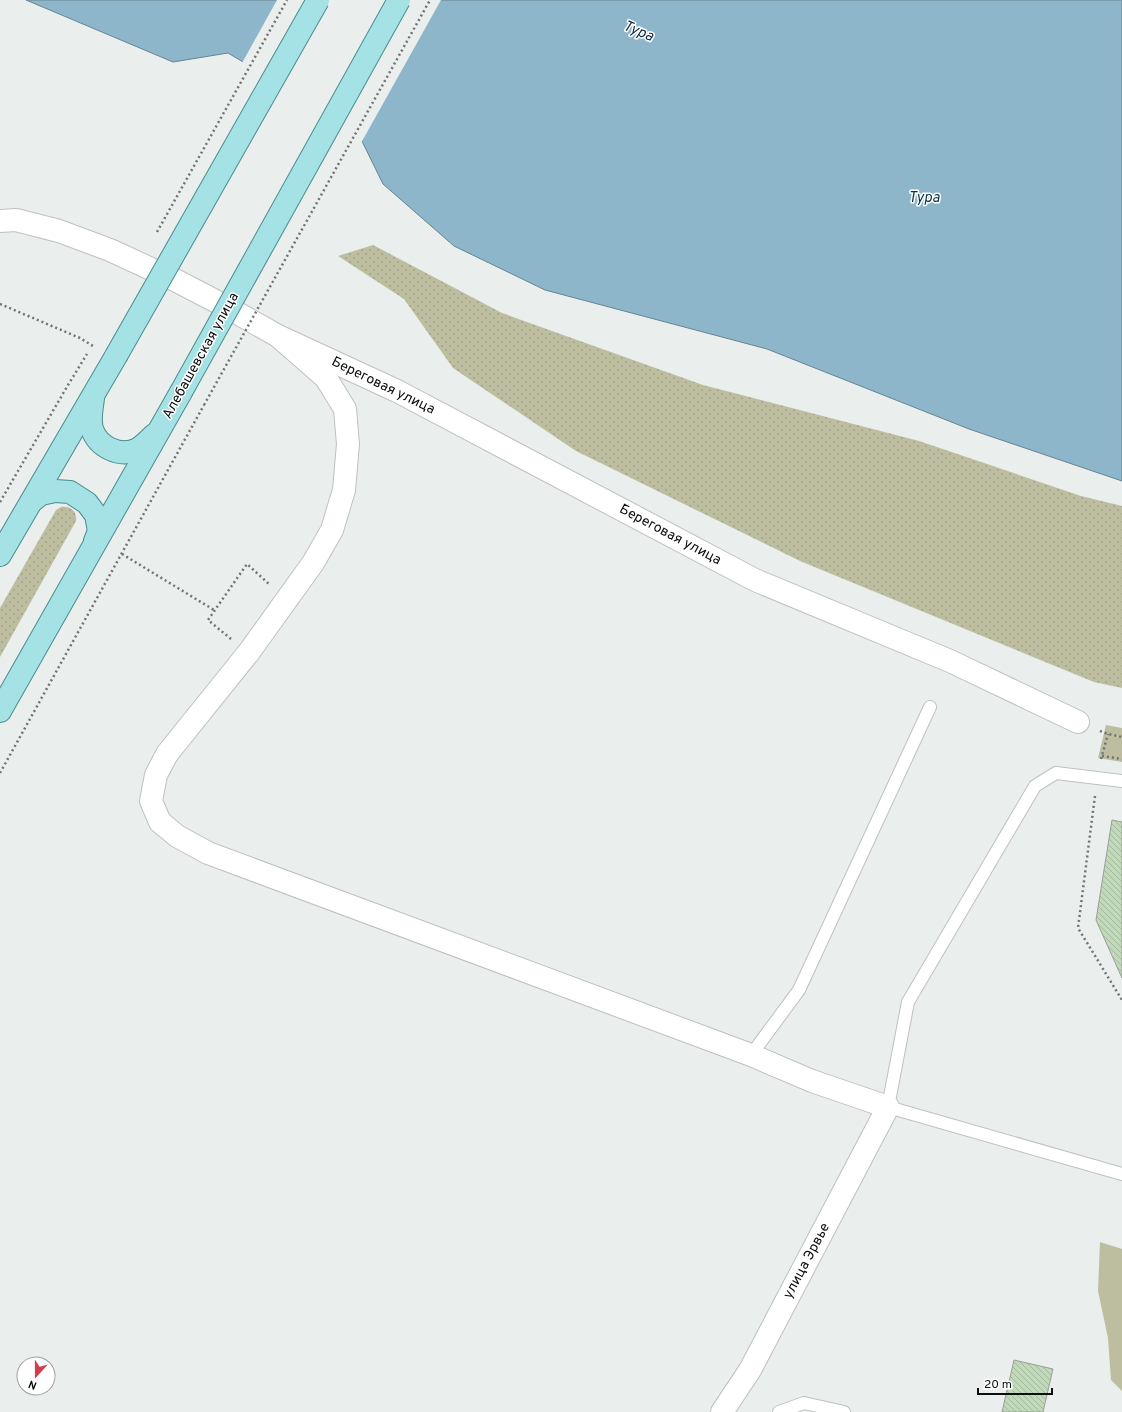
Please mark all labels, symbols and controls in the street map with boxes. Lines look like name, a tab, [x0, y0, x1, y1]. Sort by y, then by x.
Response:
water label: Тура	[620, 17, 656, 47]
water label: Тура	[908, 189, 940, 208]
street label: Алебашевская улица	[159, 290, 243, 422]
street label: Береговая улица	[328, 354, 438, 418]
street label: Береговая улица	[616, 501, 724, 569]
street label: улица Эрвье	[780, 1220, 834, 1302]
north arrow	[16, 1356, 56, 1396]
scale bar	[978, 1370, 1052, 1396]
text: N	[27, 1376, 39, 1392]
text: 20 m	[984, 1377, 1012, 1393]

